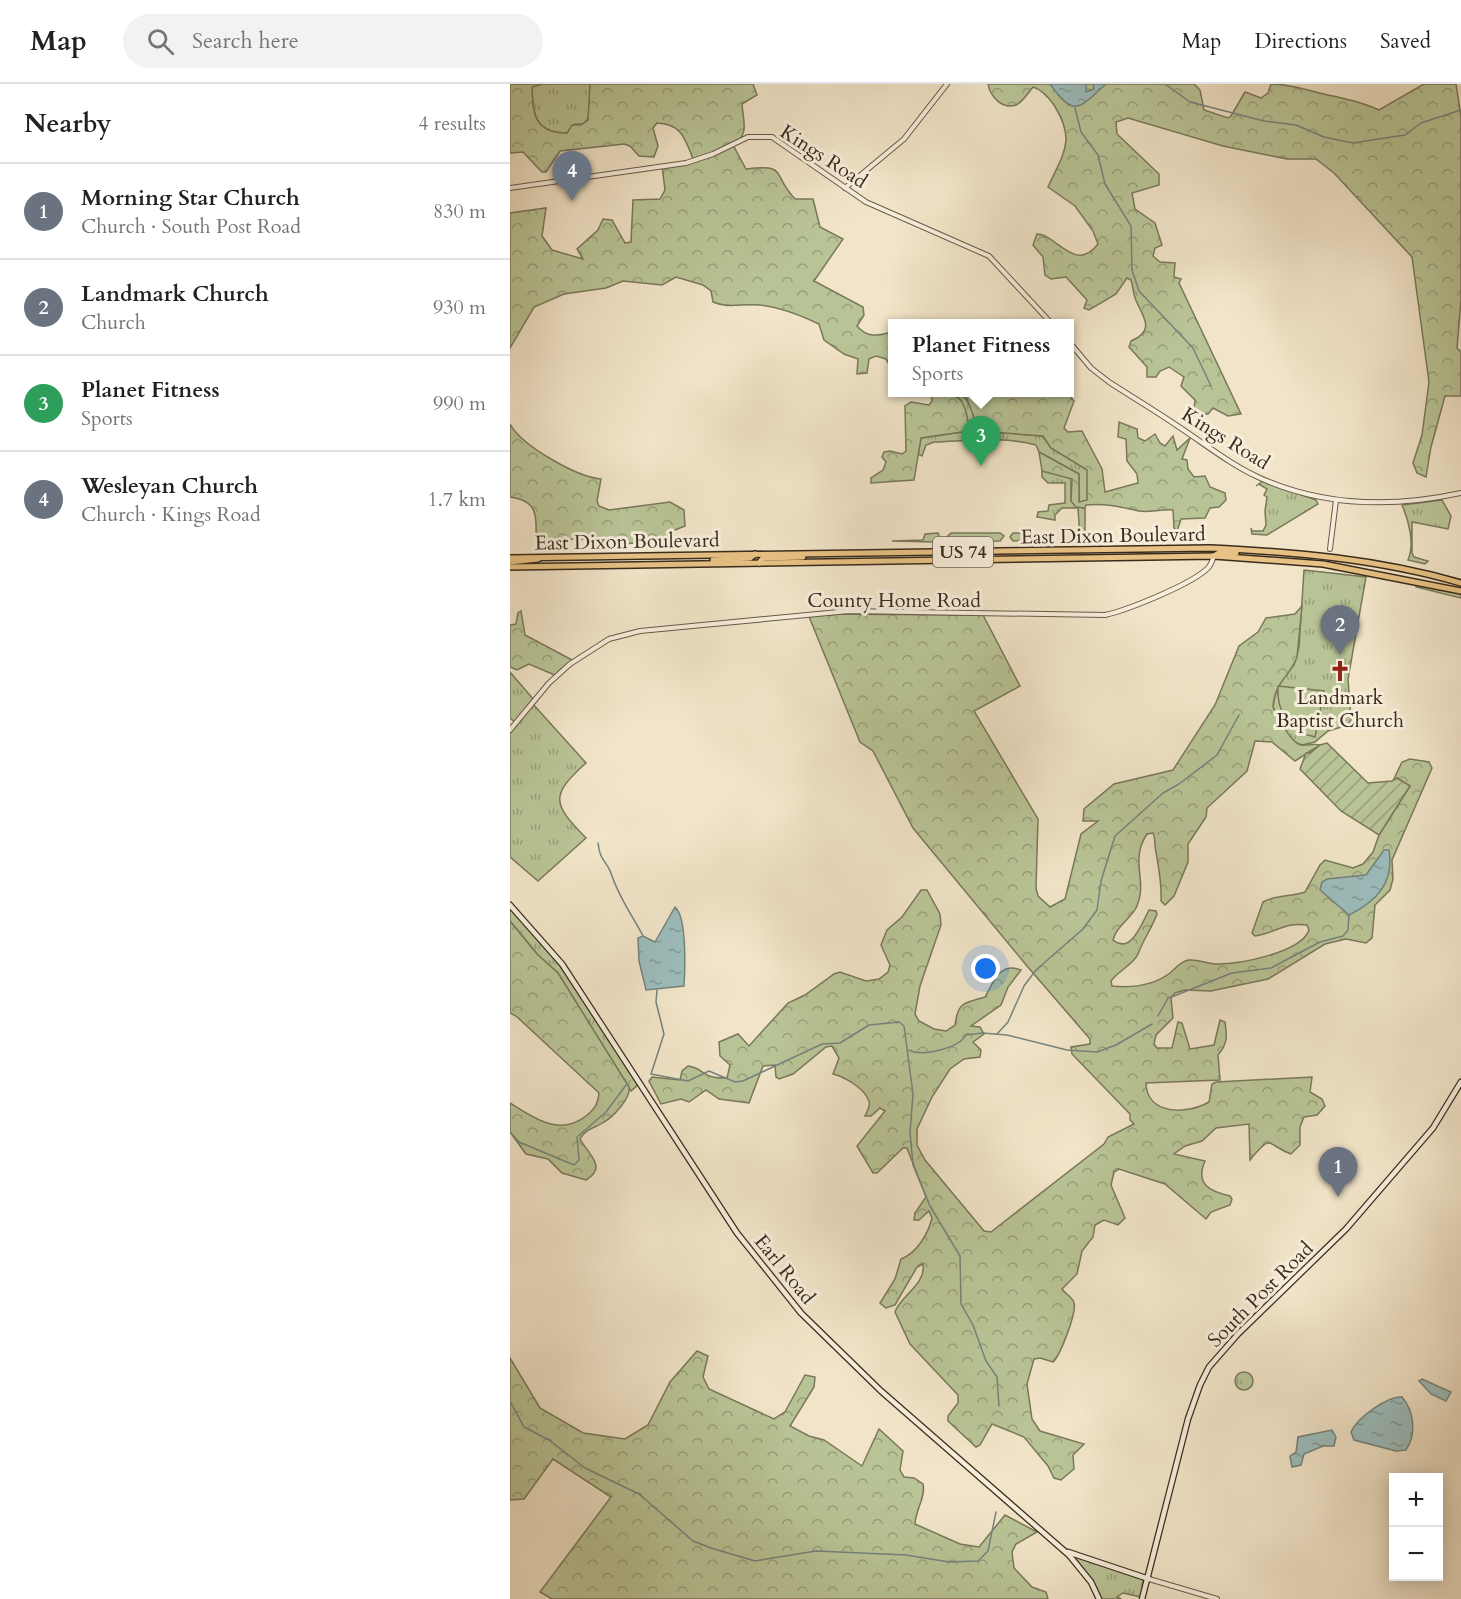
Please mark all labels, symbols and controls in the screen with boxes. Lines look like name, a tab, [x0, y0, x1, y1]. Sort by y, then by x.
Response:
search box	[123, 14, 543, 68]
text: Map	[30, 22, 87, 60]
icon: search	[144, 25, 177, 58]
text: Search here	[192, 26, 299, 56]
text: Map	[1181, 27, 1221, 56]
text: Directions	[1254, 27, 1347, 56]
text: Saved	[1380, 27, 1431, 56]
text: Nearby	[24, 106, 112, 141]
text: 4 results	[418, 110, 486, 137]
street label: Kings Road	[775, 118, 873, 195]
pin: 4	[552, 152, 592, 201]
text: Morning Star Church	[81, 183, 300, 213]
text: 1	[38, 198, 49, 225]
text: 830 m	[433, 198, 486, 225]
text: Church · South Post Road	[81, 213, 301, 240]
text: Landmark Church	[81, 279, 269, 309]
text: 2	[38, 294, 49, 321]
text: 930 m	[433, 294, 486, 321]
text: Church	[81, 309, 146, 336]
popup	[888, 319, 1074, 397]
text: Planet Fitness	[912, 330, 1050, 360]
text: Sports	[912, 360, 963, 387]
text: Planet Fitness	[81, 375, 220, 405]
text: 3	[38, 390, 49, 417]
text: 990 m	[433, 390, 486, 417]
street label: Kings Road	[1177, 401, 1275, 476]
text: Sports	[81, 405, 133, 432]
pin: 3	[962, 416, 1000, 466]
text: Wesleyan Church	[81, 471, 258, 501]
text: 4	[38, 486, 49, 513]
text: 1.7 km	[427, 486, 486, 513]
text: Church · Kings Road	[81, 501, 261, 528]
street label: East Dixon Boulevard	[1020, 520, 1206, 551]
street label: East Dixon Boulevard	[534, 526, 720, 557]
road number: US 74	[933, 537, 993, 567]
street label: County Home Road	[807, 587, 981, 614]
pin: 2	[1320, 606, 1360, 655]
church icon: Landmark Baptist Church	[1328, 659, 1352, 683]
place label: Landmark Baptist Church	[1276, 684, 1404, 734]
your location	[971, 954, 1000, 983]
pin: 1	[1318, 1148, 1358, 1197]
street label: Earl Road	[748, 1229, 821, 1310]
street label: South Post Road	[1202, 1235, 1319, 1353]
map controls	[1389, 1473, 1443, 1581]
button: +	[1389, 1473, 1443, 1527]
button: −	[1389, 1527, 1443, 1581]

